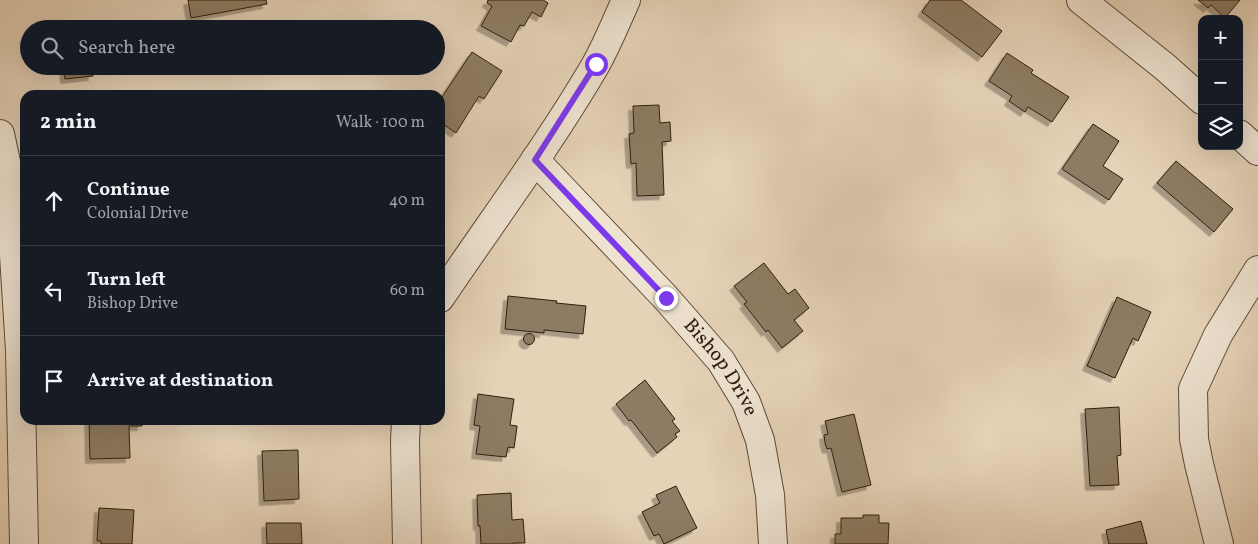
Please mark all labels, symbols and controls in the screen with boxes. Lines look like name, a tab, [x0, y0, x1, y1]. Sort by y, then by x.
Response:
map controls	[1198, 15, 1243, 150]
button: +	[1198, 15, 1243, 60]
search box	[20, 20, 445, 75]
icon: search	[38, 34, 66, 62]
text: Search here	[78, 35, 175, 61]
route start	[585, 53, 608, 76]
button: −	[1198, 60, 1243, 105]
button: layers	[1198, 105, 1243, 150]
text: 2 min	[40, 108, 97, 137]
text: Walk · 100 m	[336, 112, 425, 134]
text: Continue	[87, 177, 170, 203]
icon: ahead	[40, 187, 68, 215]
text: 40 m	[389, 190, 425, 212]
text: Colonial Drive	[87, 203, 189, 225]
text: Turn left	[87, 267, 166, 293]
icon: left	[40, 277, 68, 305]
text: 60 m	[390, 280, 425, 302]
route end	[655, 287, 678, 310]
text: Bishop Drive	[87, 293, 178, 315]
street label: Bishop Drive	[676, 313, 764, 420]
icon: arrive	[40, 367, 68, 395]
text: Arrive at destination	[87, 368, 273, 394]

